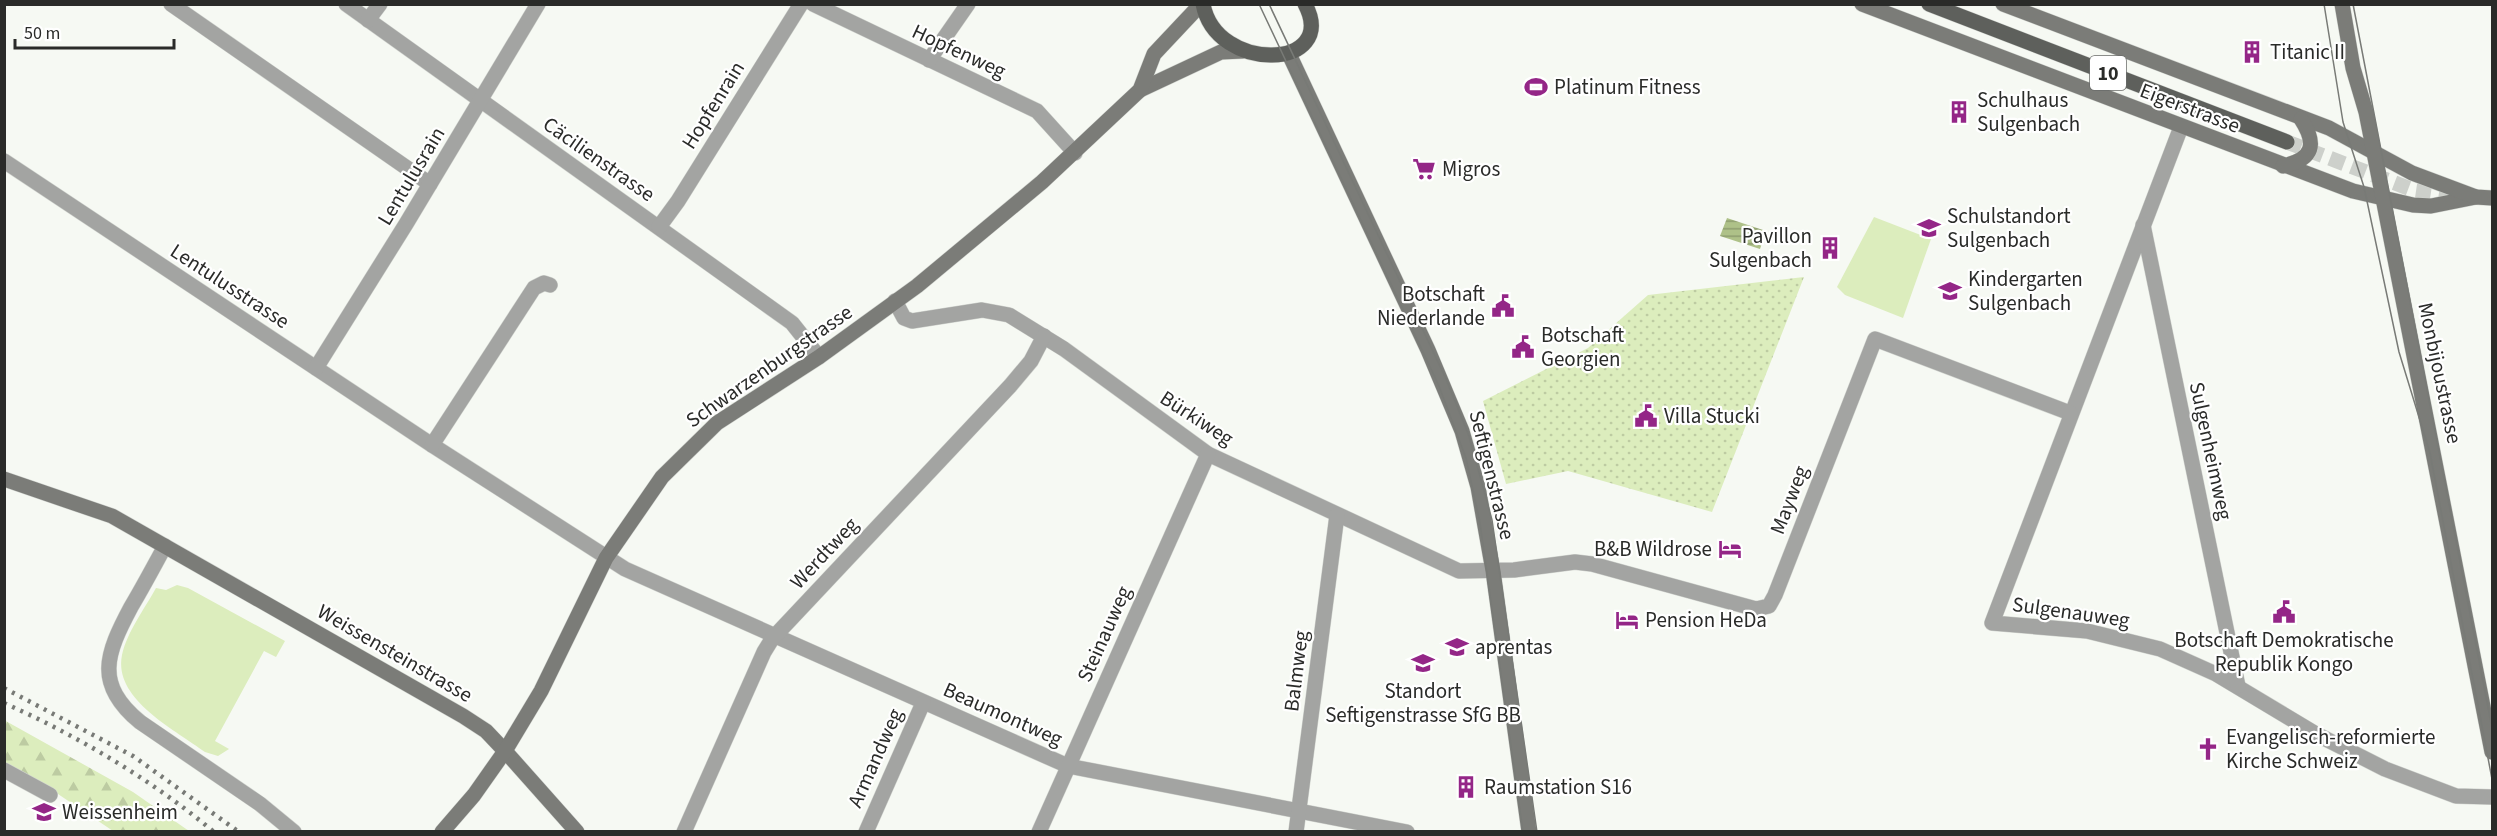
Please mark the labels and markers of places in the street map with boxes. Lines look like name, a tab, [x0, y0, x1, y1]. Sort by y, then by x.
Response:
place label: Titanic II	[2270, 37, 2345, 67]
building icon: Titanic II	[2239, 39, 2265, 65]
place label: Platinum Fitness	[1554, 72, 1701, 102]
sports icon: Platinum Fitness	[1523, 74, 1549, 100]
place label: Schulhaus Sulgenbach	[1977, 85, 2080, 139]
building icon: Schulhaus Sulgenbach	[1946, 99, 1972, 125]
place label: Migros	[1442, 154, 1500, 184]
supermarket icon: Migros	[1411, 156, 1437, 182]
place label: Schulstandort Sulgenbach	[1947, 201, 2071, 255]
school or university icon: Schulstandort Sulgenbach	[1916, 215, 1942, 241]
place label: Pavillon Sulgenbach	[1709, 221, 1812, 275]
building icon: Pavillon Sulgenbach	[1817, 235, 1843, 261]
place label: Kindergarten Sulgenbach	[1968, 264, 2083, 318]
school or university icon: Kindergarten Sulgenbach	[1937, 278, 1963, 304]
place label: Botschaft Niederlande	[1377, 279, 1486, 333]
public building icon: Botschaft Niederlande	[1490, 293, 1516, 319]
place label: Botschaft Georgien	[1541, 320, 1625, 374]
public building icon: Botschaft Georgien	[1510, 334, 1536, 360]
place label: Villa Stucki	[1664, 401, 1760, 431]
public building icon: Villa Stucki	[1633, 403, 1659, 429]
place label: B&B Wildrose	[1594, 534, 1712, 564]
hotel icon: B&B Wildrose	[1717, 536, 1743, 562]
public building icon: Botschaft Demokratische Republik Kongo	[2271, 599, 2297, 625]
place label: Pension HeDa	[1645, 605, 1767, 635]
hotel icon: Pension HeDa	[1614, 607, 1640, 633]
place label: Botschaft Demokratische Republik Kongo	[2174, 625, 2394, 679]
place label: aprentas	[1475, 632, 1552, 662]
school or university icon: aprentas	[1444, 634, 1470, 660]
school or university icon: Standort Seftigenstrasse SfG BB	[1410, 650, 1436, 676]
place label: Standort Seftigenstrasse SfG BB	[1325, 676, 1521, 730]
place label: Evangelisch-reformierte Kirche Schweiz	[2226, 722, 2435, 776]
church icon: Evangelisch-reformierte Kirche Schweiz	[2195, 736, 2221, 762]
place label: Raumstation S16	[1484, 772, 1632, 802]
building icon: Raumstation S16	[1453, 774, 1479, 800]
place label: Weissenheim	[62, 797, 178, 827]
school or university icon: Weissenheim	[31, 799, 57, 825]

